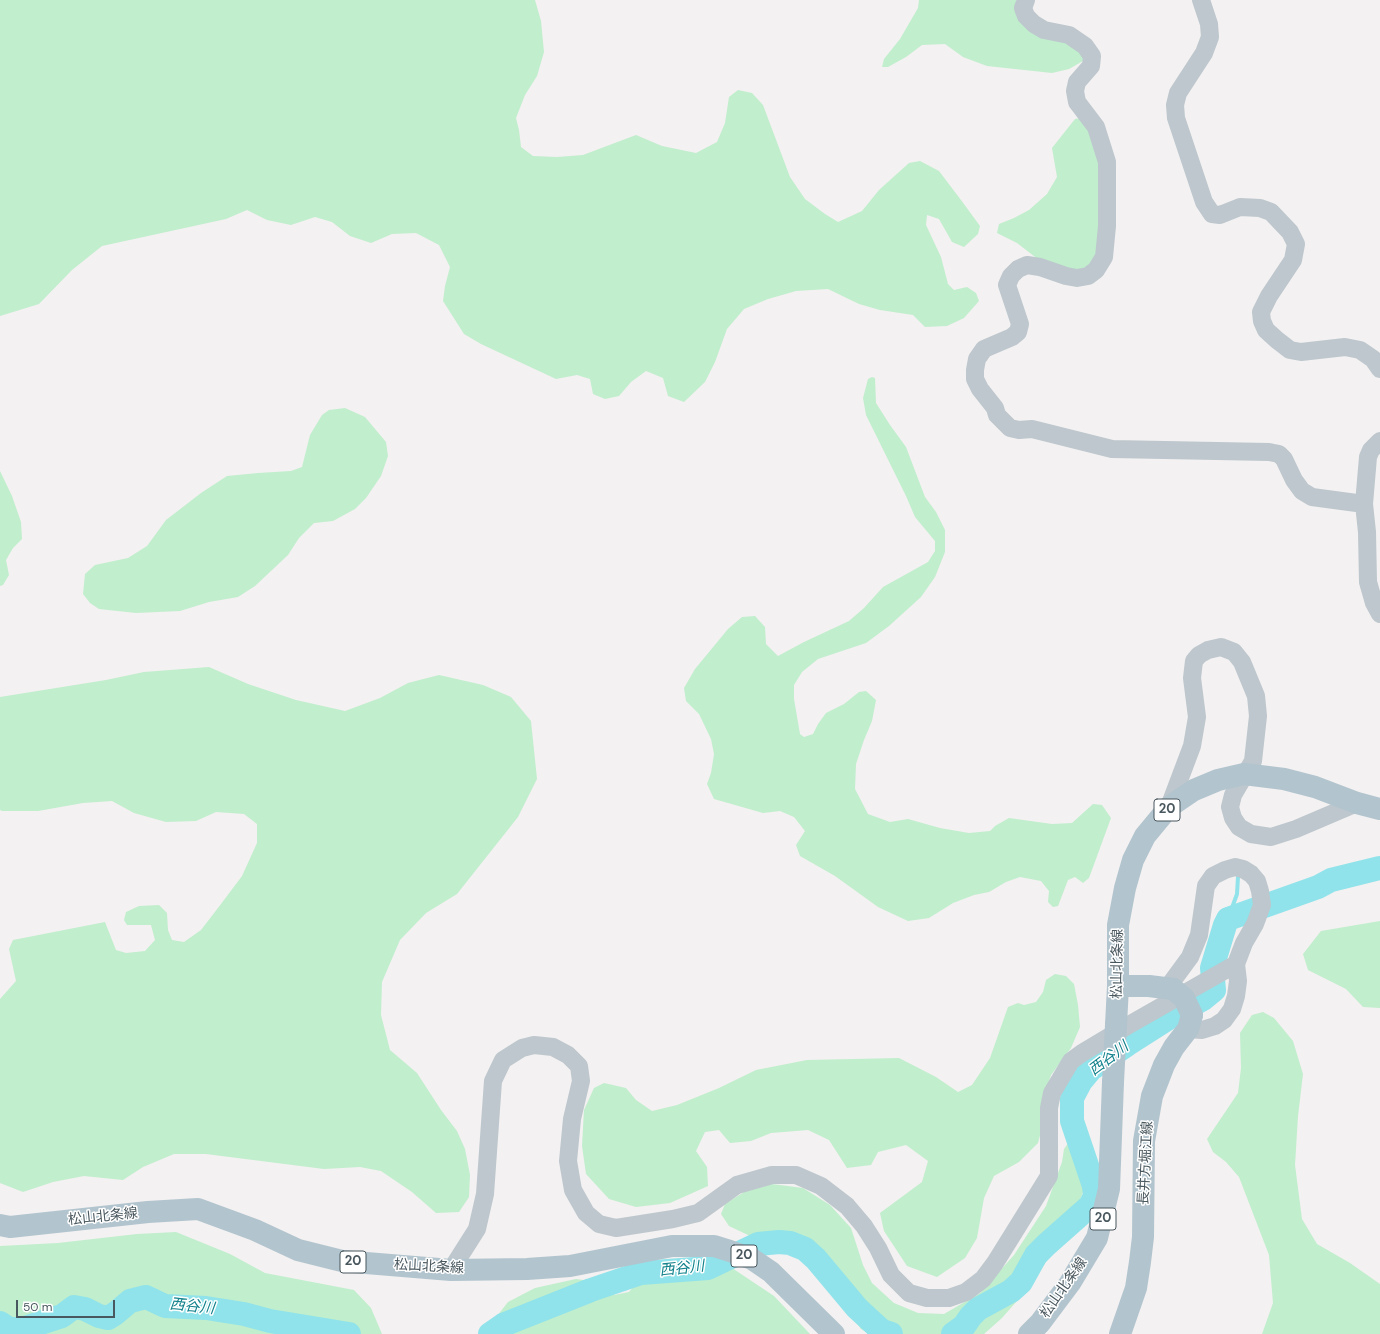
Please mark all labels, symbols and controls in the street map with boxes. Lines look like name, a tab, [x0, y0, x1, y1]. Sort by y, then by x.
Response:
road number: 20	[1154, 799, 1180, 821]
street label: 松山北条線	[1109, 929, 1127, 999]
water label: 西谷川	[1086, 1038, 1132, 1080]
street label: 長井方堀江線	[1135, 1121, 1157, 1205]
street label: 松山北条線	[67, 1205, 139, 1229]
road number: 20	[1090, 1208, 1116, 1230]
road number: 20	[731, 1245, 757, 1267]
road number: 20	[340, 1251, 366, 1273]
street label: 松山北条線	[1037, 1255, 1091, 1321]
street label: 松山北条線	[394, 1257, 464, 1277]
water label: 西谷川	[659, 1258, 705, 1280]
scale bar	[18, 1292, 117, 1318]
water label: 西谷川	[169, 1296, 215, 1318]
text: 50 m	[23, 1299, 52, 1315]

